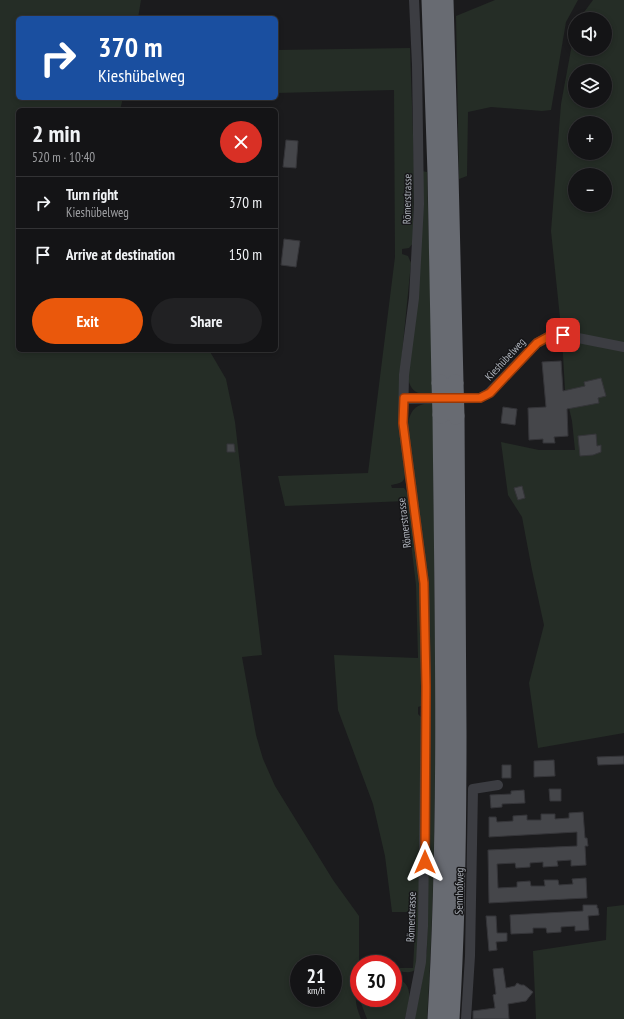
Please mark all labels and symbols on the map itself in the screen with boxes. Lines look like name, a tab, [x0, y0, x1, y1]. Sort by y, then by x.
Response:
street label: Römerstrasse	[400, 173, 414, 224]
pin	[546, 318, 580, 352]
street label: Kieshübelweg	[482, 335, 528, 383]
street label: Römerstrasse	[394, 497, 414, 549]
position arrow	[404, 841, 446, 883]
street label: Sennhofweg	[452, 867, 466, 915]
street label: Römerstrasse	[403, 891, 419, 942]
speed limit sign: 30	[350, 955, 402, 1007]

